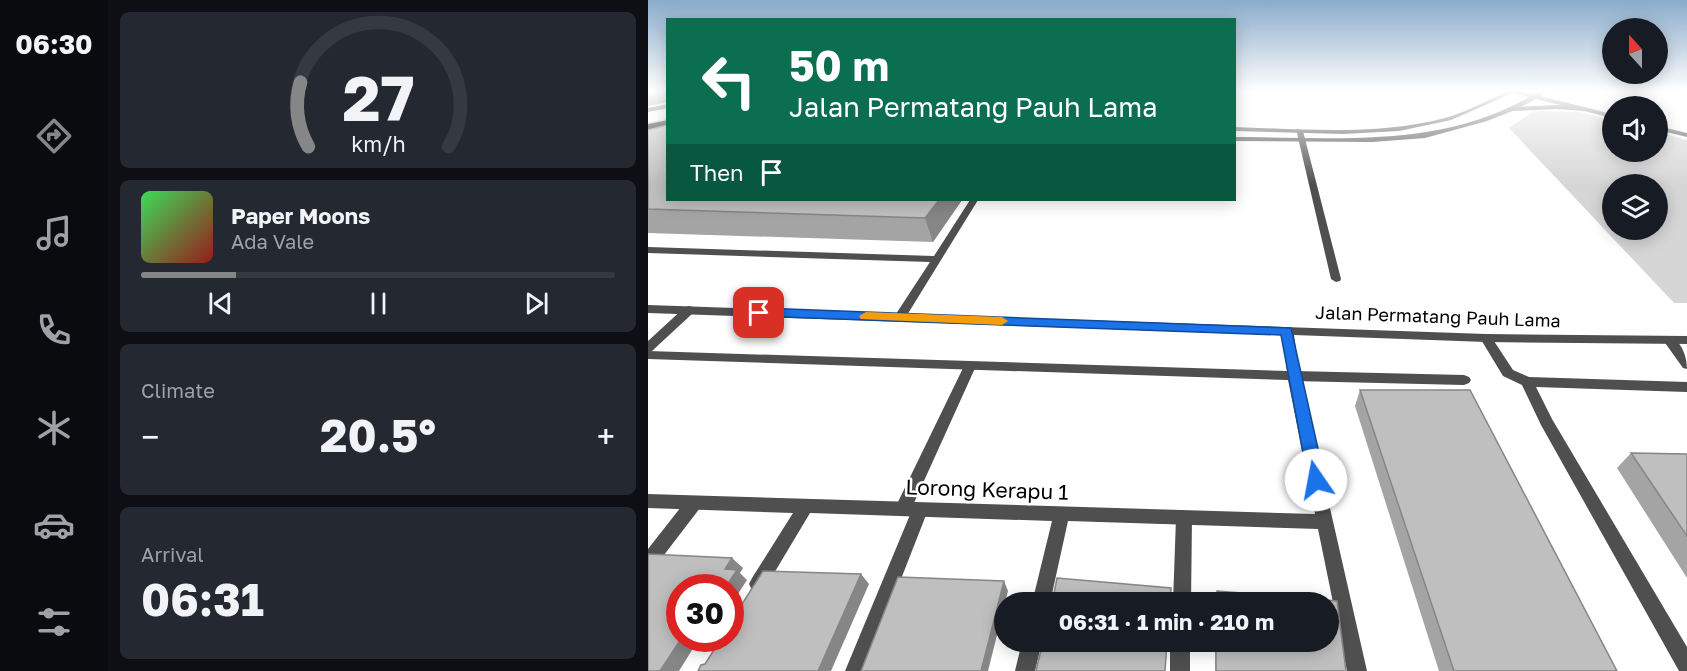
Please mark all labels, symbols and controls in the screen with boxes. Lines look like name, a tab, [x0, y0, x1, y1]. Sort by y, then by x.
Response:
north arrow	[1602, 18, 1668, 84]
map controls	[1602, 18, 1668, 240]
text: 06:30	[15, 28, 93, 60]
text: 50 m	[789, 40, 889, 90]
icon: left	[690, 42, 768, 120]
text: 27	[342, 60, 414, 135]
text: Jalan Permatang Pauh Lama	[789, 91, 1157, 123]
button: sound	[1602, 96, 1668, 162]
icon: directions	[33, 115, 75, 157]
text: km/h	[351, 131, 405, 157]
icon: arrive	[755, 156, 788, 189]
text: Then	[690, 159, 743, 186]
button: layers	[1602, 174, 1668, 240]
text: Paper Moons	[231, 202, 370, 229]
icon: music	[33, 212, 75, 254]
text: Ada Vale	[231, 229, 314, 253]
icon: previous	[204, 287, 237, 320]
icon: pause	[362, 287, 395, 320]
icon: next	[520, 287, 553, 320]
pin	[733, 287, 784, 338]
icon: arrive	[742, 296, 775, 329]
street label: Jalan Permatang Pauh Lama	[1315, 301, 1561, 331]
icon: phone	[33, 309, 75, 351]
text: Climate	[141, 378, 215, 402]
icon: climate	[33, 407, 75, 449]
text: 20.5°	[320, 408, 436, 462]
text: −	[141, 417, 159, 456]
text: +	[597, 417, 615, 456]
position arrow	[1284, 448, 1348, 512]
street label: Lorong Kerapu 1	[905, 473, 1069, 505]
icon: car	[33, 504, 75, 546]
text: Arrival	[141, 542, 204, 566]
text: 06:31	[141, 572, 264, 626]
speed limit sign: 30	[666, 574, 744, 652]
icon: filters	[33, 601, 75, 643]
text: 06:31 · 1 min · 210 m	[1059, 608, 1274, 635]

